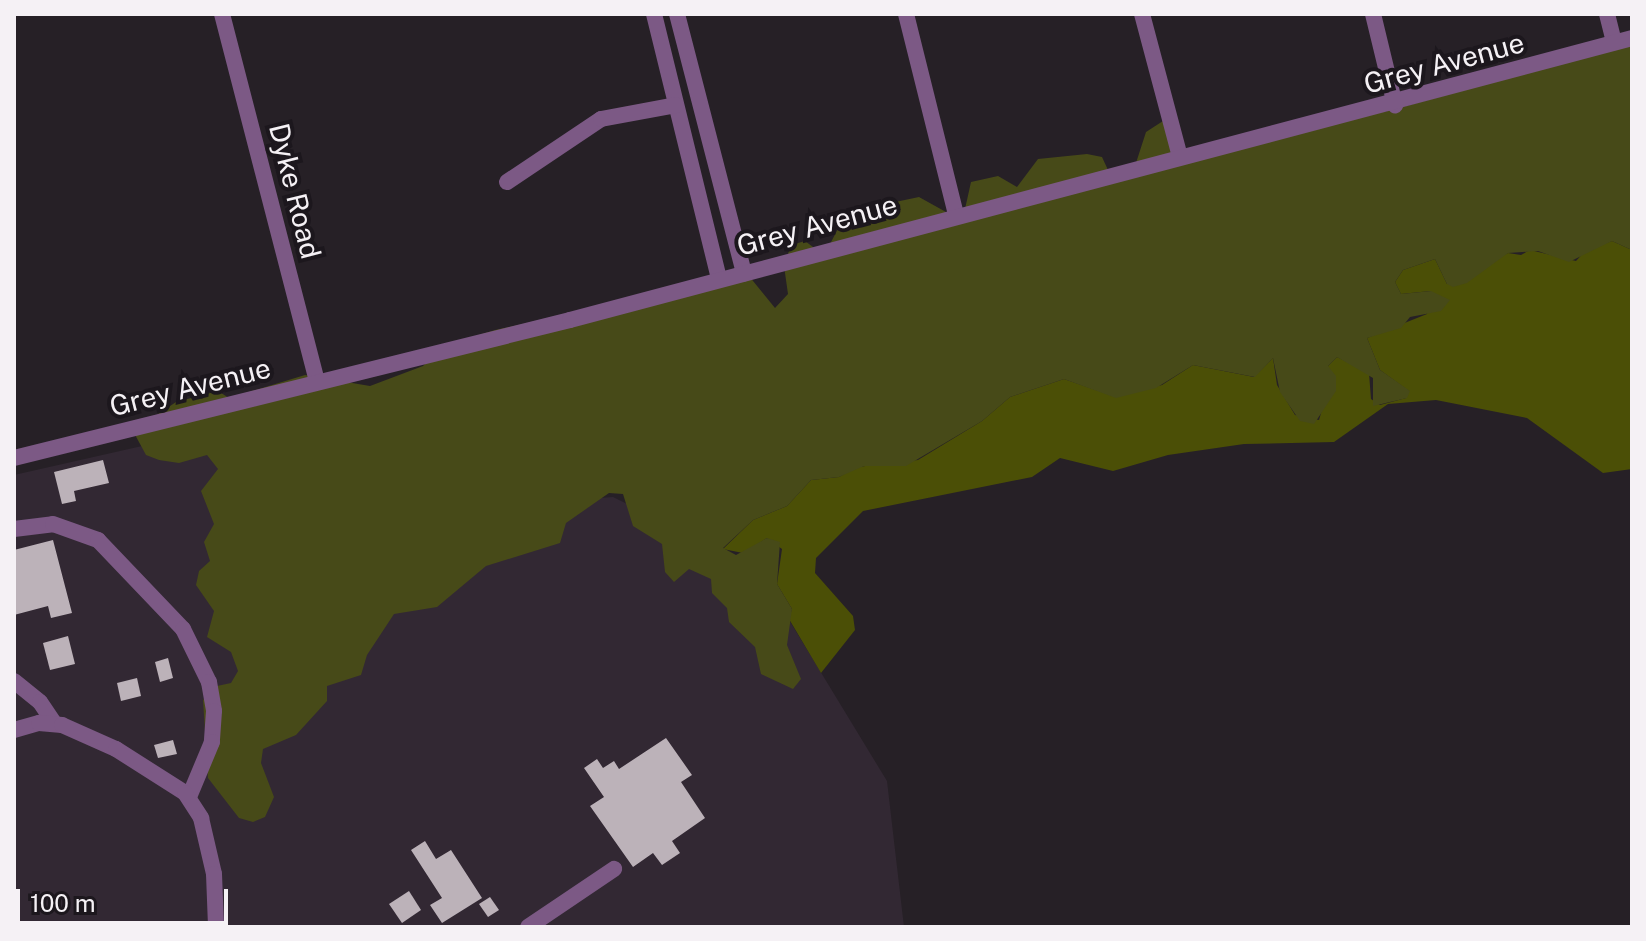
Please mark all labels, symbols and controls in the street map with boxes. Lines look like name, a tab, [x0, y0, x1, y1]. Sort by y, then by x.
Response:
street label: Grey Avenue	[1360, 25, 1528, 101]
street label: Dyke Road	[262, 120, 328, 262]
street label: Grey Avenue	[733, 187, 901, 263]
street label: Grey Avenue	[106, 351, 274, 423]
scale bar	[20, 873, 232, 923]
text: 100 m	[30, 889, 96, 917]

